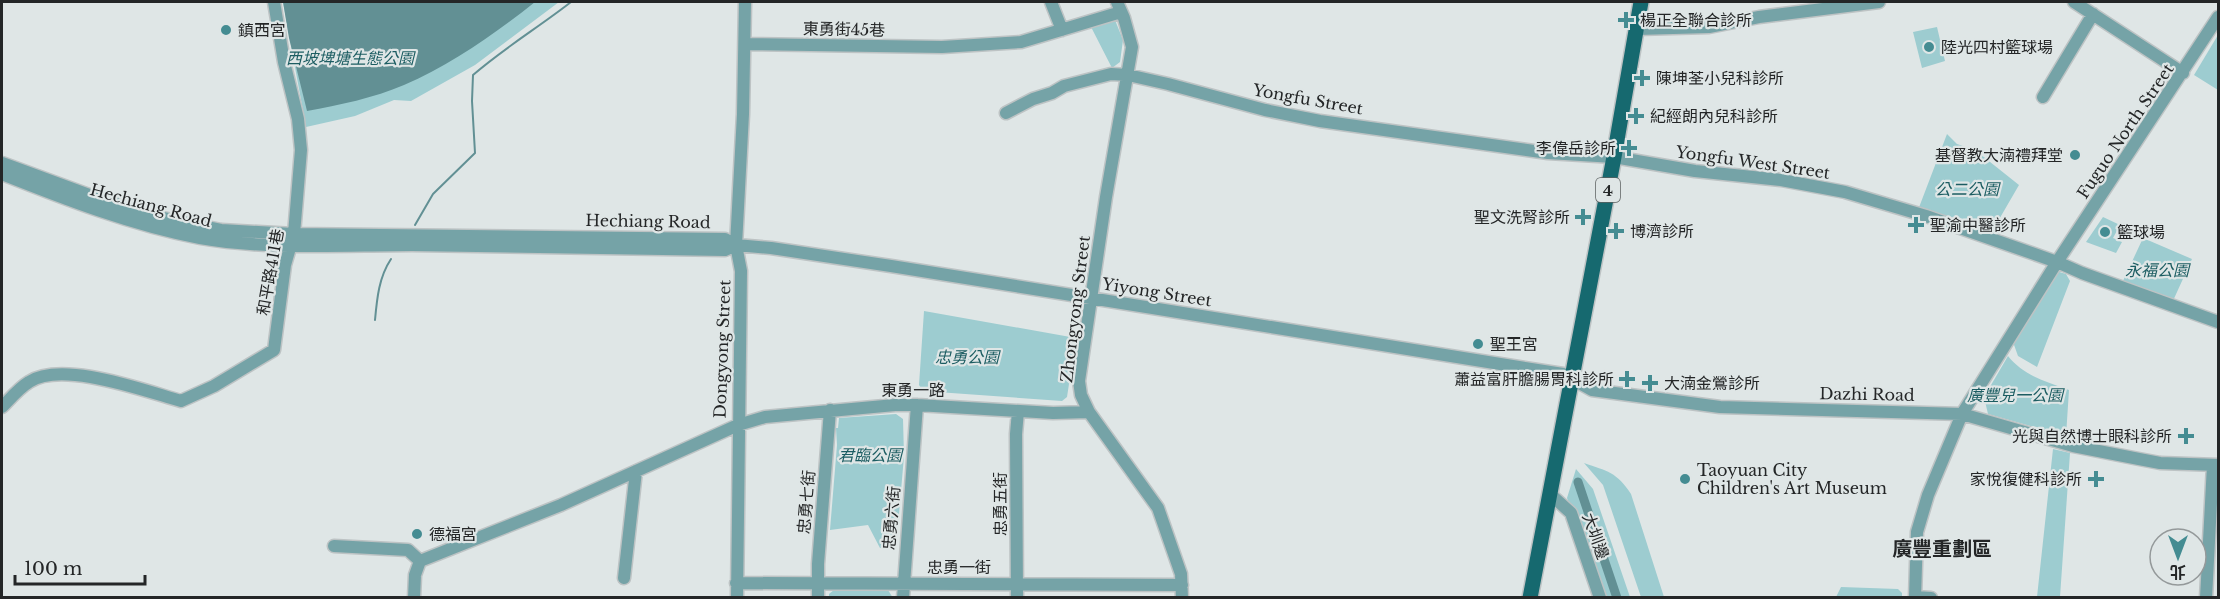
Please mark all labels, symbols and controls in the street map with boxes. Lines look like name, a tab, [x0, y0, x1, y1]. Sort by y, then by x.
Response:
place label: 楊正全聯合診所	[1640, 10, 1752, 30]
marker: 楊正全聯合診所	[1617, 11, 1635, 29]
street label: 東勇街45巷	[803, 18, 885, 40]
place label: 鎮西宮	[238, 20, 286, 40]
marker: 鎮西宮	[219, 23, 233, 37]
place label: 陸光四村籃球場	[1941, 37, 2053, 57]
marker: 陸光四村籃球場	[1922, 40, 1936, 54]
park label: 西坡埤塘生態公園	[286, 48, 416, 68]
street label: Fuguo North Street	[2072, 60, 2178, 202]
place label: 陳坤荃小兒科診所	[1656, 68, 1784, 88]
marker: 陳坤荃小兒科診所	[1633, 69, 1651, 87]
street label: Yongfu Street	[1251, 79, 1365, 119]
place label: 紀經朗內兒科診所	[1650, 106, 1778, 126]
marker: 紀經朗內兒科診所	[1627, 107, 1645, 125]
place label: 李偉岳診所	[1536, 138, 1616, 158]
marker: 李偉岳診所	[1620, 139, 1638, 157]
street label: Yongfu West Street	[1674, 141, 1831, 183]
place label: 基督教大湳禮拜堂	[1935, 145, 2063, 165]
marker: 基督教大湳禮拜堂	[2068, 148, 2082, 162]
road number: 4	[1596, 178, 1620, 202]
street label: Hechiang Road	[88, 179, 214, 231]
park label: 公二公園	[1935, 179, 2001, 199]
place label: 聖文洗腎診所	[1474, 207, 1570, 227]
marker: 聖文洗腎診所	[1574, 208, 1592, 226]
street label: Hechiang Road	[585, 210, 711, 232]
place label: 聖渝中醫診所	[1930, 215, 2026, 235]
marker: 聖渝中醫診所	[1907, 216, 1925, 234]
place label: 博濟診所	[1630, 221, 1694, 241]
marker: 博濟診所	[1607, 222, 1625, 240]
place label: 籃球場	[2117, 222, 2165, 242]
marker: 籃球場	[2098, 225, 2112, 239]
street label: 和平路411巷	[253, 227, 287, 317]
street label: Zhongyong Street	[1056, 234, 1094, 384]
park label: 永福公園	[2125, 260, 2191, 280]
street label: Yiyong Street	[1100, 273, 1213, 311]
street label: Dongyong Street	[710, 279, 734, 419]
place label: 聖王宮	[1490, 334, 1538, 354]
marker: 聖王宮	[1471, 337, 1485, 351]
park label: 忠勇公園	[935, 347, 1001, 367]
place label: 蕭益富肝膽腸胃科診所	[1454, 369, 1614, 389]
marker: 蕭益富肝膽腸胃科診所	[1618, 370, 1636, 388]
place label: 大湳金鶯診所	[1664, 373, 1760, 393]
marker: 大湳金鶯診所	[1641, 374, 1659, 392]
street label: 東勇一路	[881, 380, 945, 400]
street label: Dazhi Road	[1819, 383, 1915, 405]
park label: 廣豐兒一公園	[1967, 385, 2065, 405]
place label: 光與自然博士眼科診所	[2012, 426, 2172, 446]
marker: 光與自然博士眼科診所	[2177, 427, 2195, 445]
park label: 君臨公園	[838, 445, 904, 465]
place label: Taoyuan City Children's Art Museum	[1697, 460, 1887, 498]
street label: 忠勇七街	[793, 469, 819, 535]
place label: 家悅復健科診所	[1970, 469, 2082, 489]
marker: 家悅復健科診所	[2087, 470, 2105, 488]
street label: 忠勇五街	[990, 472, 1010, 536]
marker: Taoyuan City Children's Art Museum	[1678, 472, 1692, 486]
street label: 忠勇六街	[878, 485, 904, 551]
street label: 大圳邊	[1578, 510, 1614, 562]
place label: 德福宮	[429, 524, 477, 544]
marker: 德福宮	[410, 527, 424, 541]
north arrow	[2148, 527, 2208, 587]
district label: 廣豐重劃區	[1892, 537, 1992, 561]
scale bar	[15, 548, 146, 586]
street label: 忠勇一街	[927, 557, 991, 577]
text: 100 m	[24, 558, 82, 580]
text: 北	[2170, 562, 2186, 582]

